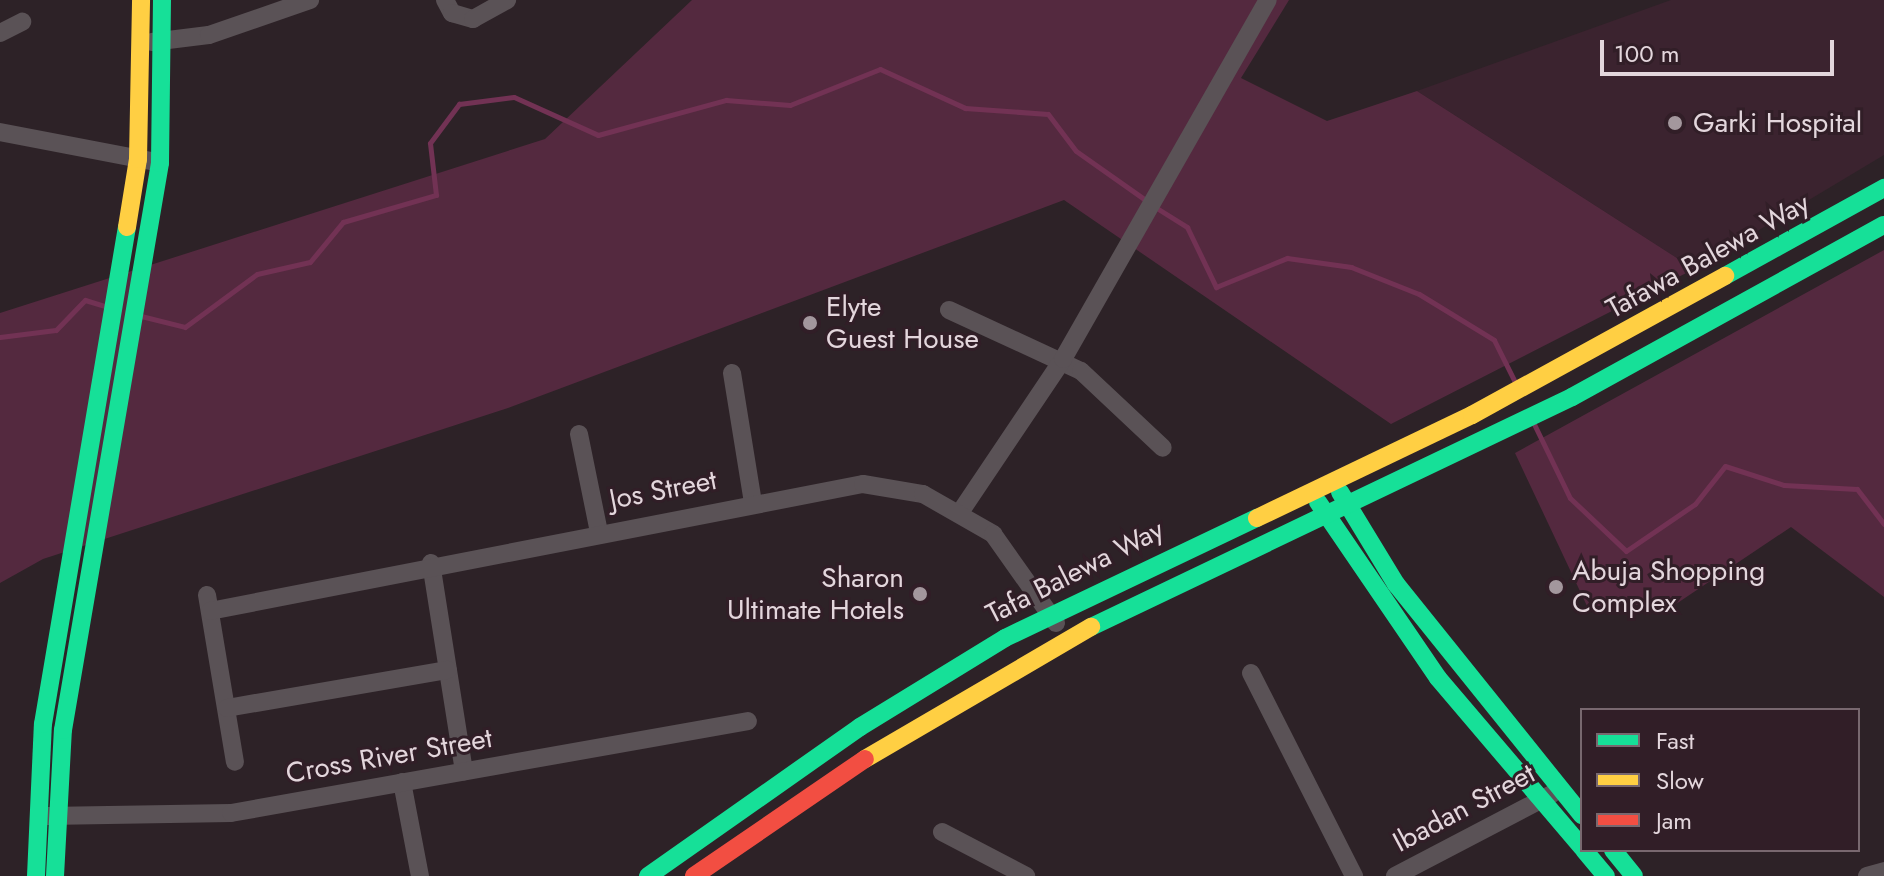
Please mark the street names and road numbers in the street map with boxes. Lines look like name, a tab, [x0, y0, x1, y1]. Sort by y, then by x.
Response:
street label: Tafawa Balewa Way	[1601, 186, 1815, 326]
street label: Jos Street	[607, 463, 719, 517]
street label: Tafa Balewa Way	[981, 513, 1169, 631]
street label: Cross River Street	[283, 721, 495, 791]
street label: Ibadan Street	[1387, 757, 1541, 859]

